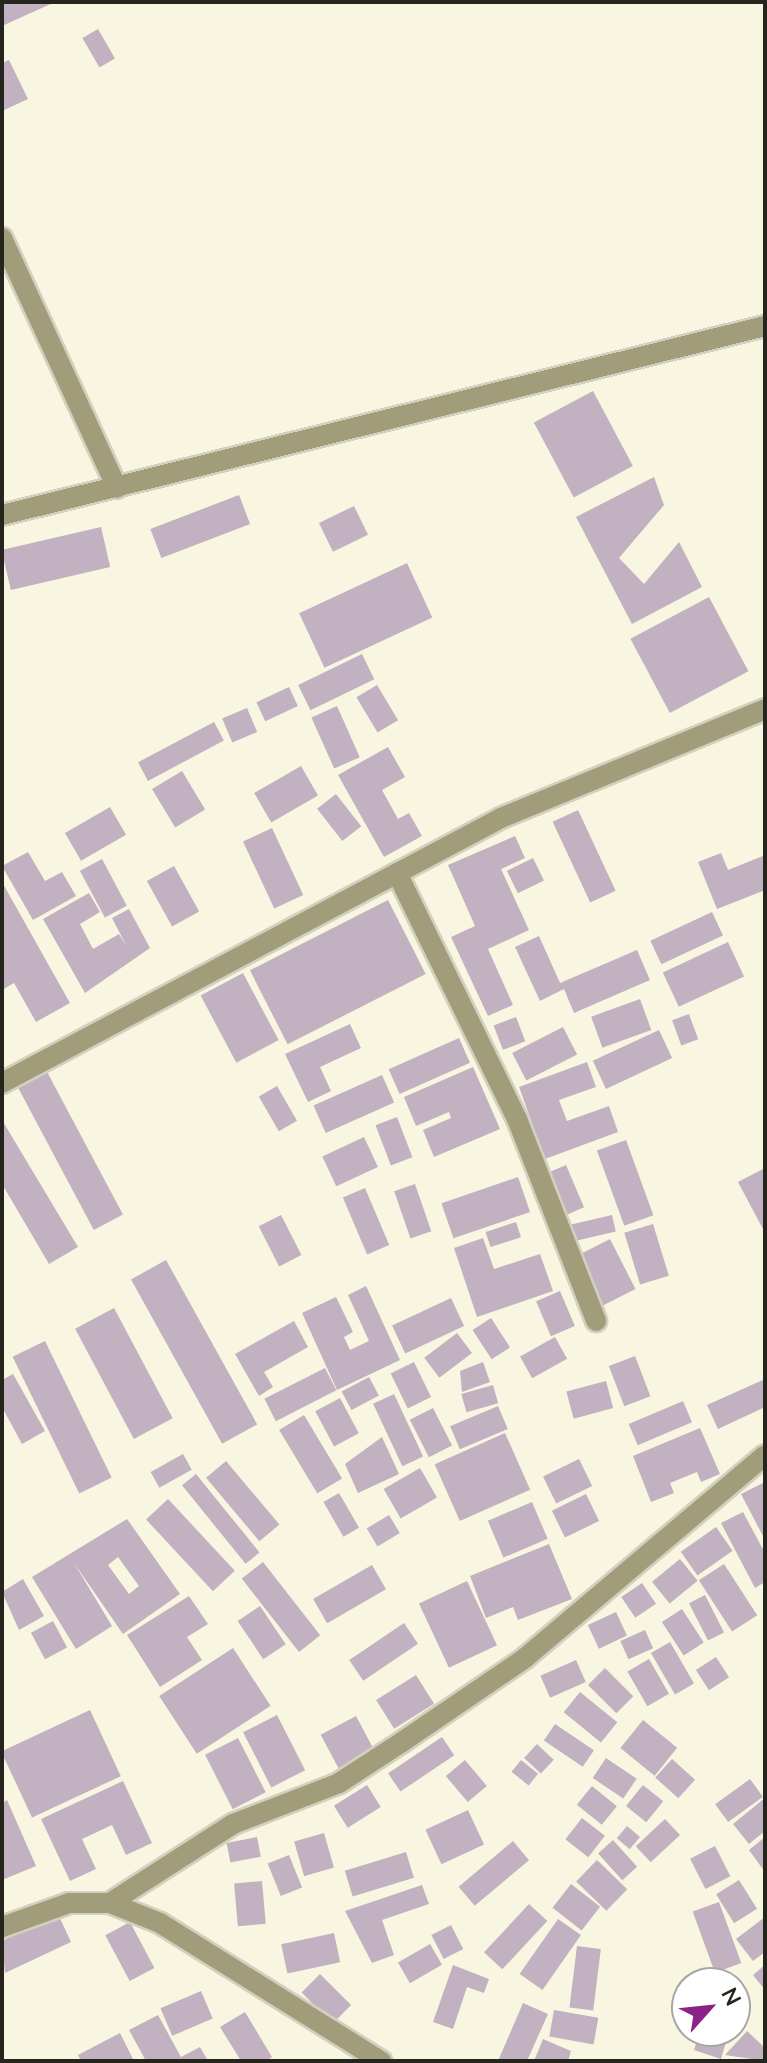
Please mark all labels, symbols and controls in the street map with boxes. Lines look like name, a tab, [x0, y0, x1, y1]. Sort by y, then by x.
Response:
north arrow	[671, 1967, 751, 2047]
text: N	[713, 1983, 748, 2011]

